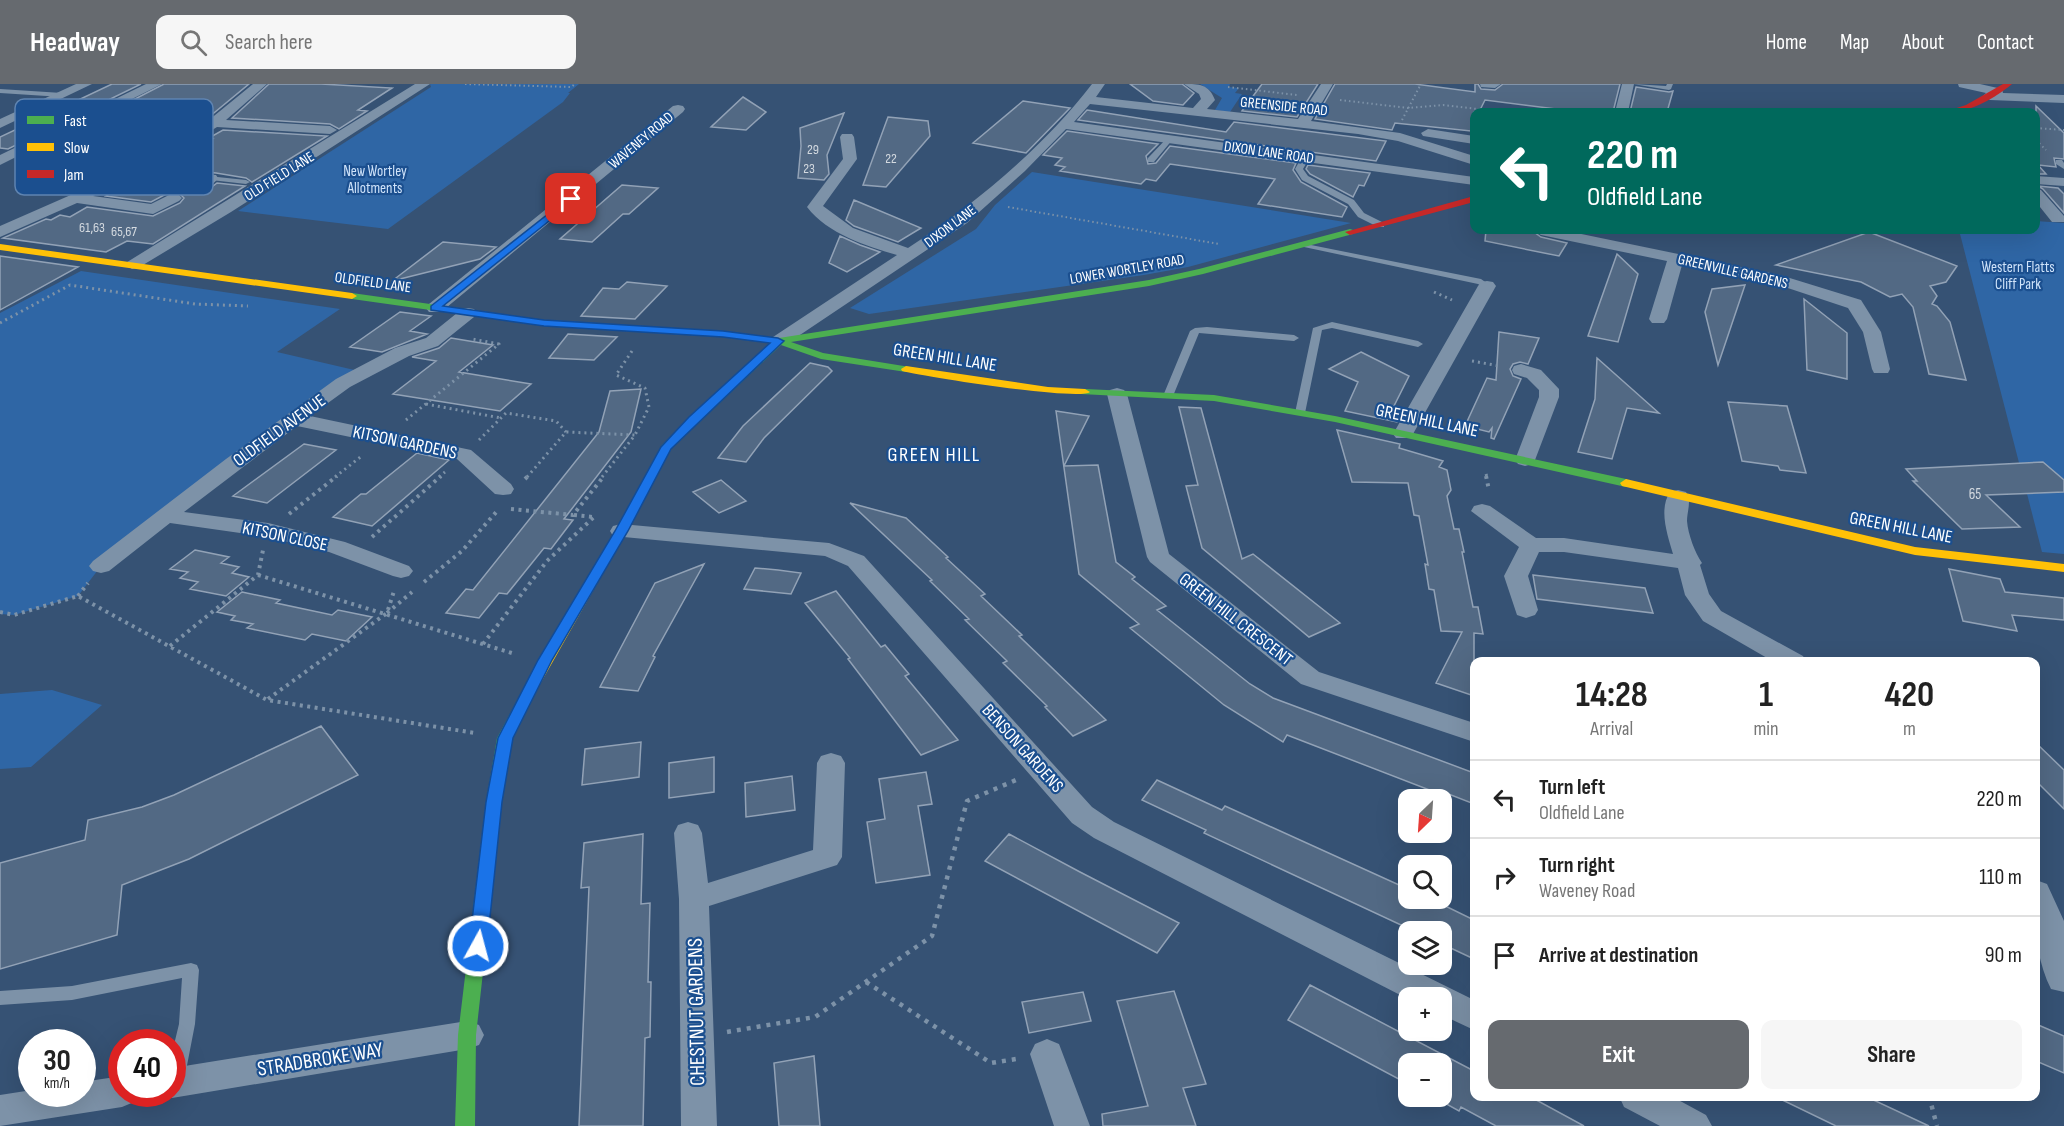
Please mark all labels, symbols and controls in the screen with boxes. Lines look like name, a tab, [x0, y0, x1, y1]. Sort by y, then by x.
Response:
search box	[156, 15, 576, 69]
text: Headway	[30, 26, 120, 59]
icon: search	[177, 26, 210, 59]
text: Search here	[225, 29, 312, 56]
text: Home	[1766, 30, 1807, 55]
text: Map	[1840, 30, 1869, 55]
text: About	[1902, 30, 1944, 55]
text: Contact	[1977, 30, 2034, 55]
street label: GREENSIDE ROAD	[1239, 92, 1329, 121]
legend	[15, 99, 213, 195]
street label: WAVENEY ROAD	[605, 108, 678, 173]
text: Fast	[64, 112, 87, 131]
text: 220 m	[1587, 130, 1678, 181]
icon: left	[1488, 132, 1566, 210]
street label: DIXON LANE ROAD	[1223, 137, 1315, 168]
text: Slow	[64, 139, 89, 158]
house number: 29	[807, 141, 819, 158]
street label: OLD FIELD LANE	[241, 147, 318, 205]
house number: 22	[885, 150, 897, 167]
house number: 23	[803, 160, 815, 177]
park label: New Wortley Allotments	[343, 162, 407, 198]
text: Jam	[63, 166, 84, 185]
pin	[545, 173, 596, 224]
text: Oldfield Lane	[1587, 181, 1703, 213]
icon: arrive	[554, 182, 587, 215]
street label: DIXON LANE	[921, 201, 980, 252]
house number: 61,63	[79, 219, 105, 236]
house number: 65,67	[111, 223, 137, 240]
street label: LOWER WORTLEY ROAD	[1068, 250, 1186, 289]
street label: GREENVILLE GARDENS	[1676, 250, 1790, 293]
park label: Western Flatts Cliff Park	[1981, 258, 2055, 294]
street label: OLDFIELD LANE	[334, 268, 412, 297]
street label: GREEN HILL LANE	[892, 339, 998, 376]
street label: OLDFIELD AVENUE	[229, 390, 330, 471]
street label: GREEN HILL LANE	[1374, 399, 1480, 442]
street label: KITSON GARDENS	[351, 421, 459, 464]
district label: GREEN HILL	[887, 443, 981, 467]
house number: 65	[1969, 485, 1981, 504]
street label: GREEN HILL LANE	[1848, 507, 1954, 548]
street label: KITSON CLOSE	[240, 517, 329, 556]
street label: GREEN HILL CRESCENT	[1175, 569, 1297, 670]
text: 14:28	[1576, 674, 1648, 717]
text: 1	[1759, 674, 1773, 717]
text: 420	[1884, 674, 1934, 717]
street label: BENSON GARDENS	[978, 700, 1068, 797]
text: Arrival	[1590, 717, 1633, 741]
text: min	[1754, 717, 1779, 741]
text: m	[1903, 717, 1916, 741]
text: Turn left	[1539, 774, 1605, 801]
icon: left	[1488, 783, 1521, 816]
text: 220 m	[1976, 786, 2022, 813]
north arrow	[1398, 789, 1452, 843]
map controls	[1398, 789, 1452, 1107]
text: Oldfield Lane	[1539, 801, 1625, 825]
text: Turn right	[1539, 852, 1615, 879]
button: search	[1398, 855, 1452, 909]
icon: right	[1488, 861, 1521, 894]
text: 110 m	[1979, 864, 2022, 891]
text: Waveney Road	[1539, 879, 1635, 903]
position arrow	[446, 914, 510, 978]
button: layers	[1398, 921, 1452, 975]
street label: CHESTNUT GARDENS	[683, 938, 710, 1086]
icon: arrive	[1488, 939, 1521, 972]
text: Arrive at destination	[1539, 942, 1698, 969]
text: 90 m	[1985, 942, 2022, 969]
button: +	[1398, 987, 1452, 1041]
button: Exit	[1488, 1020, 1749, 1089]
button: Share	[1761, 1020, 2022, 1089]
speed limit sign: 40	[108, 1029, 186, 1107]
street label: STRADBROKE WAY	[255, 1037, 385, 1082]
text: 30	[43, 1043, 71, 1079]
button: −	[1398, 1053, 1452, 1107]
text: km/h	[44, 1074, 70, 1093]

